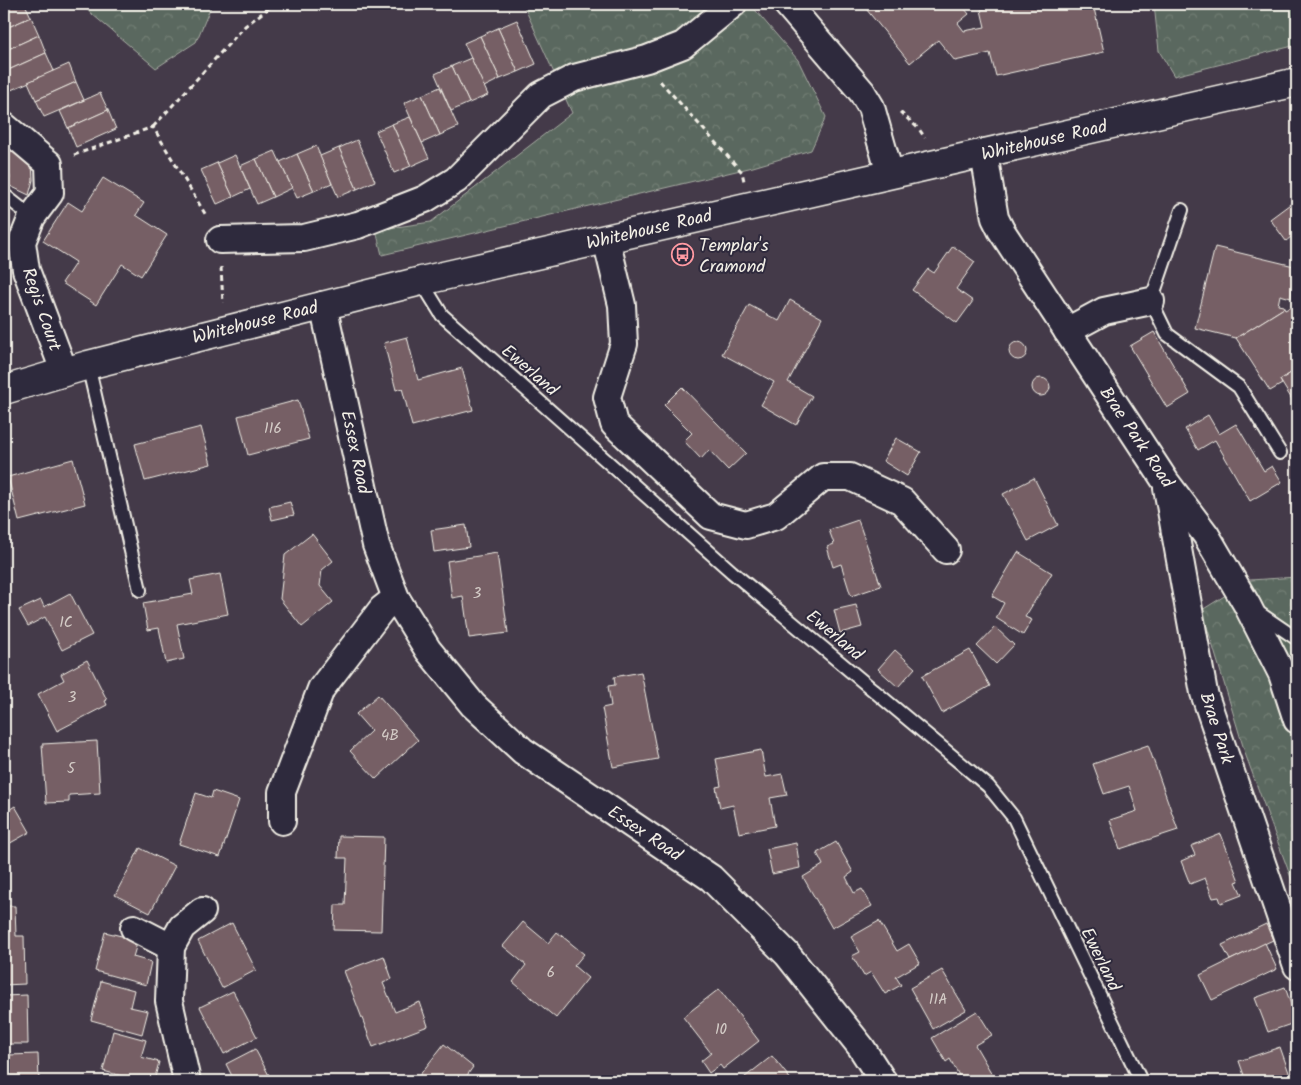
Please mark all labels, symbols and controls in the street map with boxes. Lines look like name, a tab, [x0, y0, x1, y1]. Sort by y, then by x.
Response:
street label: Whitehouse Road	[978, 113, 1111, 170]
street label: Whitehouse Road	[583, 202, 716, 259]
place label: Templar's Cramond	[699, 232, 769, 282]
bus stop icon: Templar's Cramond	[671, 243, 695, 267]
street label: Regis Court	[13, 264, 69, 356]
street label: Whitehouse Road	[189, 294, 322, 353]
street label: Ewerland	[494, 338, 565, 405]
street label: Brae Park Road	[1091, 381, 1181, 495]
street label: Essex Road	[332, 408, 378, 498]
house number: 116	[264, 417, 282, 441]
house number: 3	[473, 582, 482, 606]
street label: Ewerland	[799, 603, 870, 670]
house number: 1C	[59, 611, 73, 635]
house number: 3	[68, 686, 77, 710]
street label: Brae Park	[1190, 689, 1241, 769]
house number: 4B	[381, 724, 399, 748]
house number: 5	[67, 757, 76, 781]
street label: Essex Road	[601, 798, 688, 871]
street label: Ewerland	[1072, 923, 1128, 998]
house number: 6	[547, 961, 555, 985]
house number: 11A	[929, 988, 947, 1012]
house number: 10	[715, 1018, 728, 1042]

